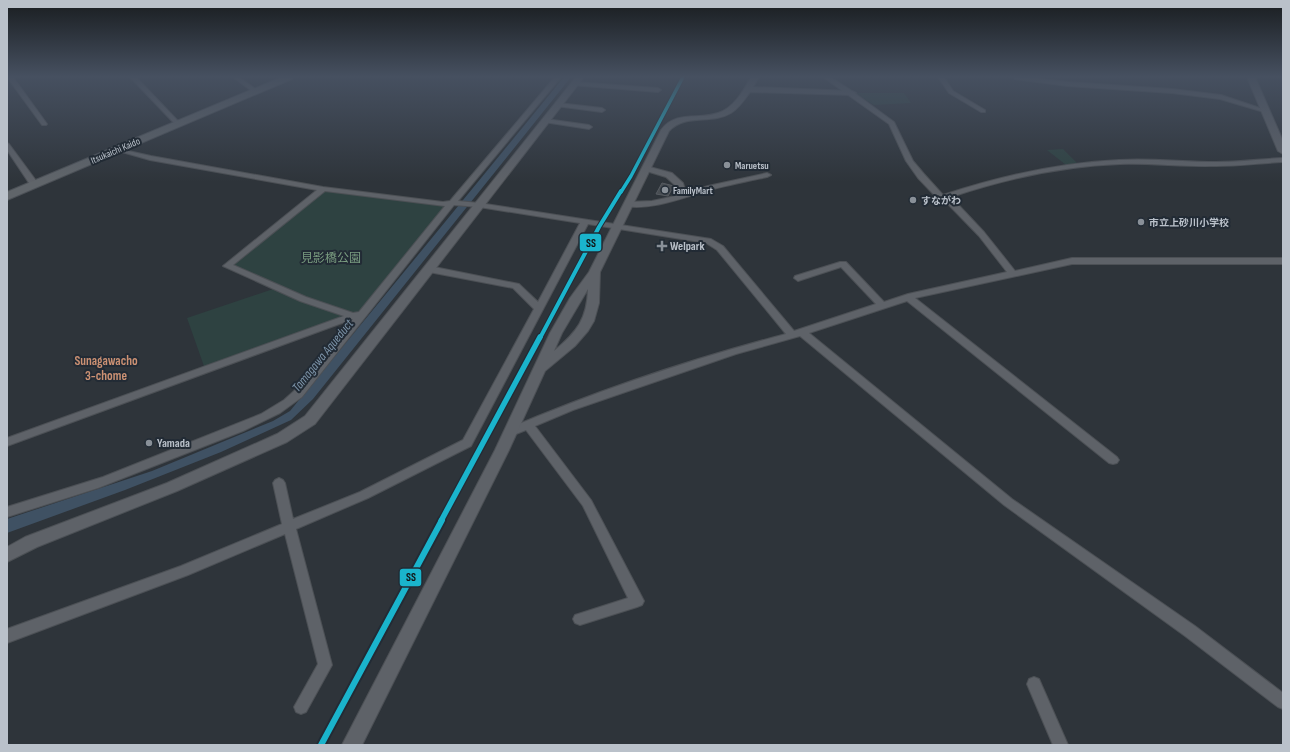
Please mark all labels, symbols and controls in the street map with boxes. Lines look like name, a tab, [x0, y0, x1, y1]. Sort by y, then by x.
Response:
street label: Itsukaichi Kaido	[89, 135, 142, 167]
marker: Maruetsu	[722, 160, 732, 170]
place label: Maruetsu	[735, 160, 769, 172]
marker: FamilyMart	[660, 185, 670, 195]
place label: FamilyMart	[673, 185, 713, 197]
marker: すながわ	[908, 195, 918, 205]
place label: すながわ	[921, 195, 961, 207]
marker: 市立上砂川小学校	[1136, 217, 1146, 227]
place label: 市立上砂川小学校	[1149, 217, 1229, 229]
line badge: SS	[579, 233, 602, 252]
text: SS	[586, 237, 596, 250]
place label: Welpark	[670, 239, 705, 254]
marker: Welpark	[657, 241, 667, 251]
park label: 見影橋公園	[301, 251, 361, 266]
water label: Tamagawa Aqueduct	[289, 315, 358, 395]
district label: Sunagawacho 3-chome	[74, 353, 138, 384]
place label: Yamada	[157, 436, 190, 451]
marker: Yamada	[144, 438, 154, 448]
line badge: SS	[399, 568, 422, 587]
text: SS	[406, 571, 416, 584]

